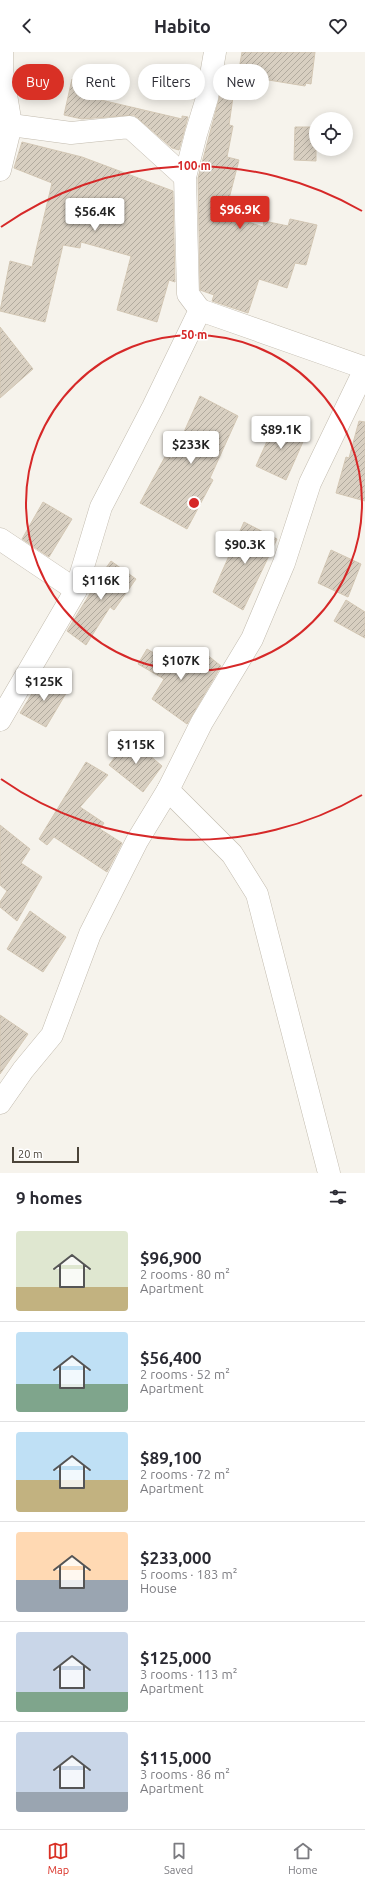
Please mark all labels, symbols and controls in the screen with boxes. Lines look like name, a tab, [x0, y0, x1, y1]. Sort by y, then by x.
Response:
icon: back	[16, 15, 38, 37]
icon: heart	[327, 15, 349, 37]
text: Habito	[154, 16, 211, 36]
chip: Buy	[12, 64, 64, 100]
chip: Rent	[72, 64, 130, 100]
chip: Filters	[138, 64, 205, 100]
chip: New	[213, 64, 269, 100]
map controls	[309, 112, 353, 156]
button: locate	[309, 112, 353, 156]
text: 100 m	[177, 159, 211, 172]
pin: $96.9K	[207, 196, 273, 230]
pin: $56.4K	[62, 198, 128, 232]
text: $96.9K	[219, 202, 261, 216]
text: $56.4K	[74, 204, 116, 218]
text: 50 m	[181, 328, 207, 341]
pin: $89.1K	[248, 416, 314, 450]
text: $89.1K	[260, 422, 302, 436]
pin: $233K	[163, 431, 219, 465]
text: $233K	[172, 437, 210, 451]
centre of rings	[187, 496, 201, 510]
pin: $90.3K	[212, 531, 278, 565]
text: $90.3K	[224, 537, 266, 551]
pin: $116K	[73, 567, 129, 601]
text: $116K	[82, 573, 120, 587]
pin: $107K	[153, 647, 209, 681]
text: $107K	[162, 653, 200, 667]
pin: $125K	[16, 668, 72, 702]
text: $125K	[25, 674, 63, 688]
pin: $115K	[108, 731, 164, 765]
text: $115K	[117, 737, 155, 751]
scale bar	[12, 1145, 79, 1164]
text: 20 m	[18, 1148, 42, 1160]
icon: filters	[327, 1186, 349, 1208]
text: 9 homes	[16, 1188, 82, 1207]
icon: home	[48, 1247, 96, 1295]
text: $96,900	[140, 1248, 202, 1267]
text: 2 rooms · 80 m²	[140, 1267, 230, 1281]
text: Apartment	[140, 1281, 204, 1295]
icon: home	[48, 1348, 96, 1396]
text: $56,400	[140, 1348, 202, 1367]
text: 2 rooms · 52 m²	[140, 1367, 230, 1381]
text: Apartment	[140, 1381, 204, 1395]
icon: home	[48, 1448, 96, 1496]
text: $89,100	[140, 1448, 202, 1467]
text: 2 rooms · 72 m²	[140, 1467, 230, 1481]
text: Apartment	[140, 1481, 204, 1495]
icon: home	[48, 1548, 96, 1596]
text: $233,000	[140, 1548, 211, 1567]
text: 5 rooms · 183 m²	[140, 1567, 237, 1581]
text: House	[140, 1581, 177, 1595]
icon: home	[48, 1648, 96, 1696]
text: $125,000	[140, 1648, 211, 1667]
text: 3 rooms · 113 m²	[140, 1667, 237, 1681]
text: Apartment	[140, 1681, 204, 1695]
icon: home	[48, 1748, 96, 1796]
text: $115,000	[140, 1748, 211, 1767]
text: 3 rooms · 86 m²	[140, 1767, 230, 1781]
text: Apartment	[140, 1781, 204, 1795]
tab: Map	[47, 1840, 69, 1876]
tab: Saved	[164, 1840, 193, 1876]
tab: Home	[288, 1840, 318, 1876]

